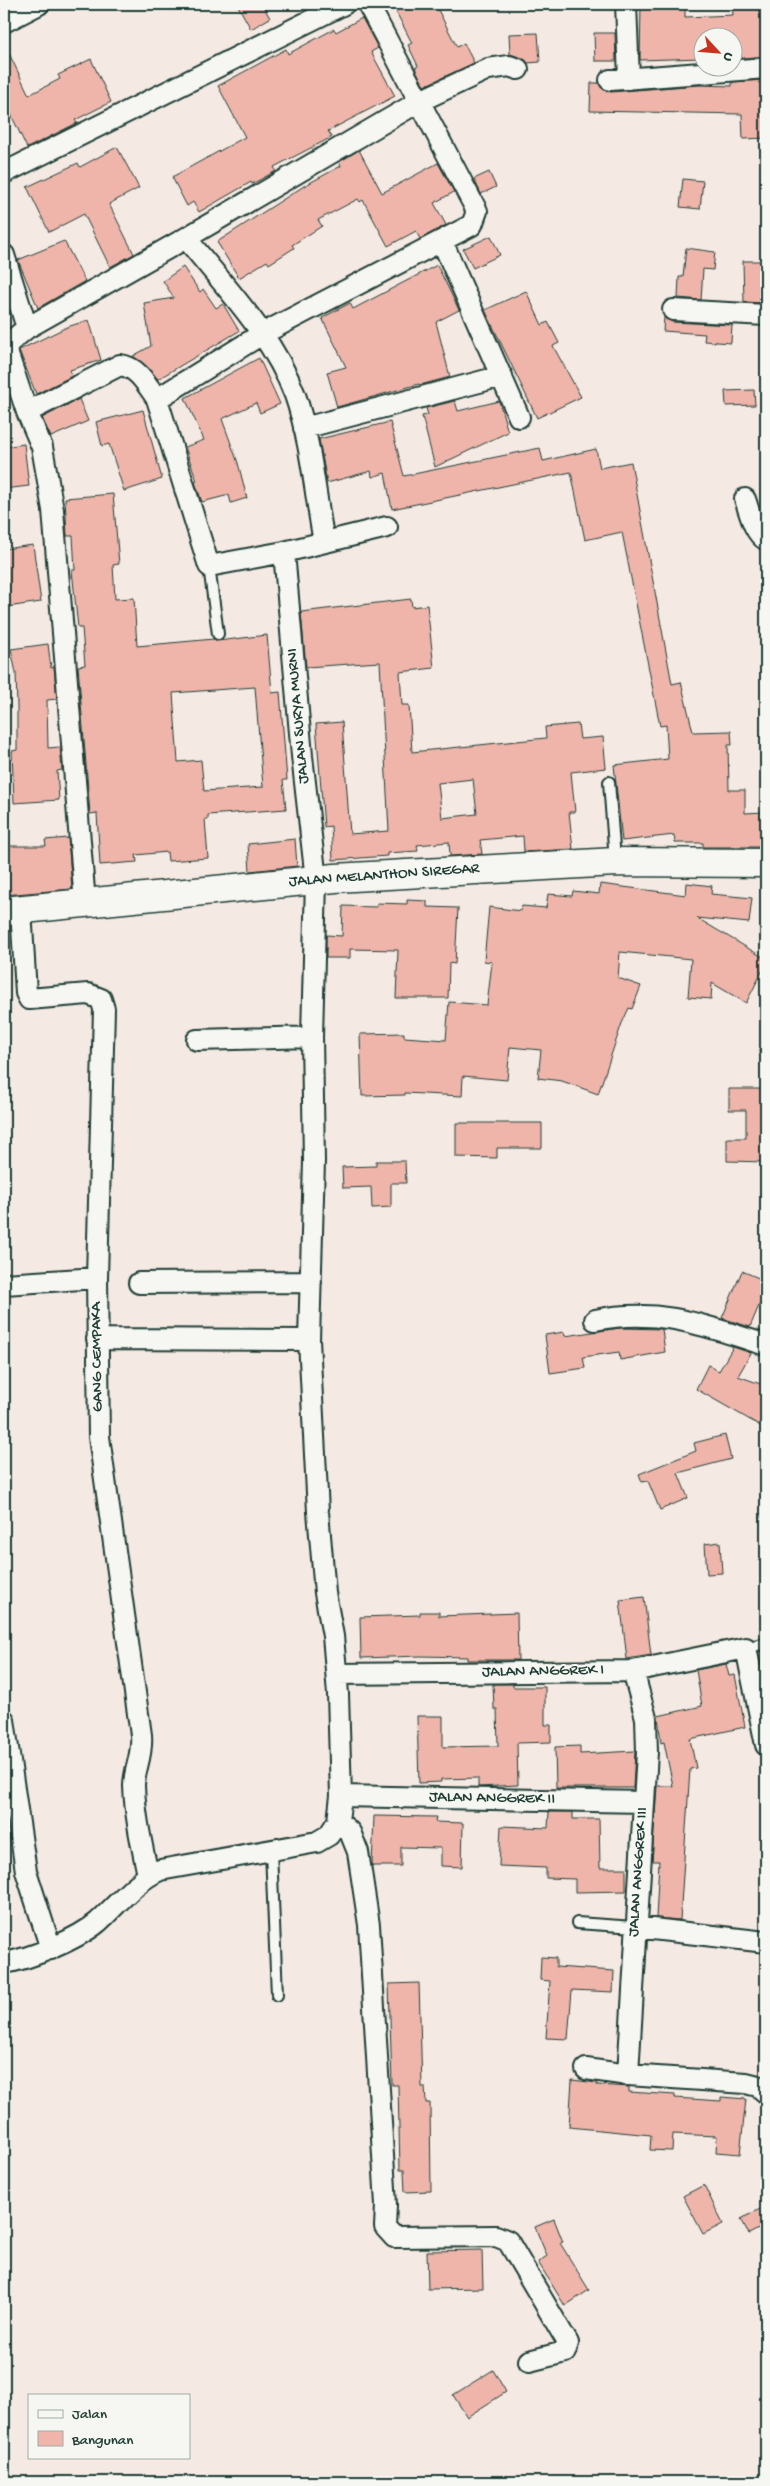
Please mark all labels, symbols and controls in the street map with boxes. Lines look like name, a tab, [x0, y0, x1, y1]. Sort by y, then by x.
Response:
north arrow	[692, 28, 742, 78]
text: U	[718, 49, 737, 64]
street label: JALAN SURYA MURNI	[284, 647, 314, 785]
street label: JALAN MELANTHON SIREGAR	[288, 860, 481, 892]
street label: GANG CEMPAKA	[88, 1300, 108, 1412]
street label: JALAN ANGGREK I	[482, 1661, 604, 1683]
street label: JALAN ANGGREK II	[429, 1788, 555, 1810]
street label: JALAN ANGGREK III	[625, 1806, 653, 1938]
legend	[28, 2394, 190, 2458]
text: Jalan	[72, 2406, 107, 2424]
text: Bangunan	[71, 2432, 133, 2450]

